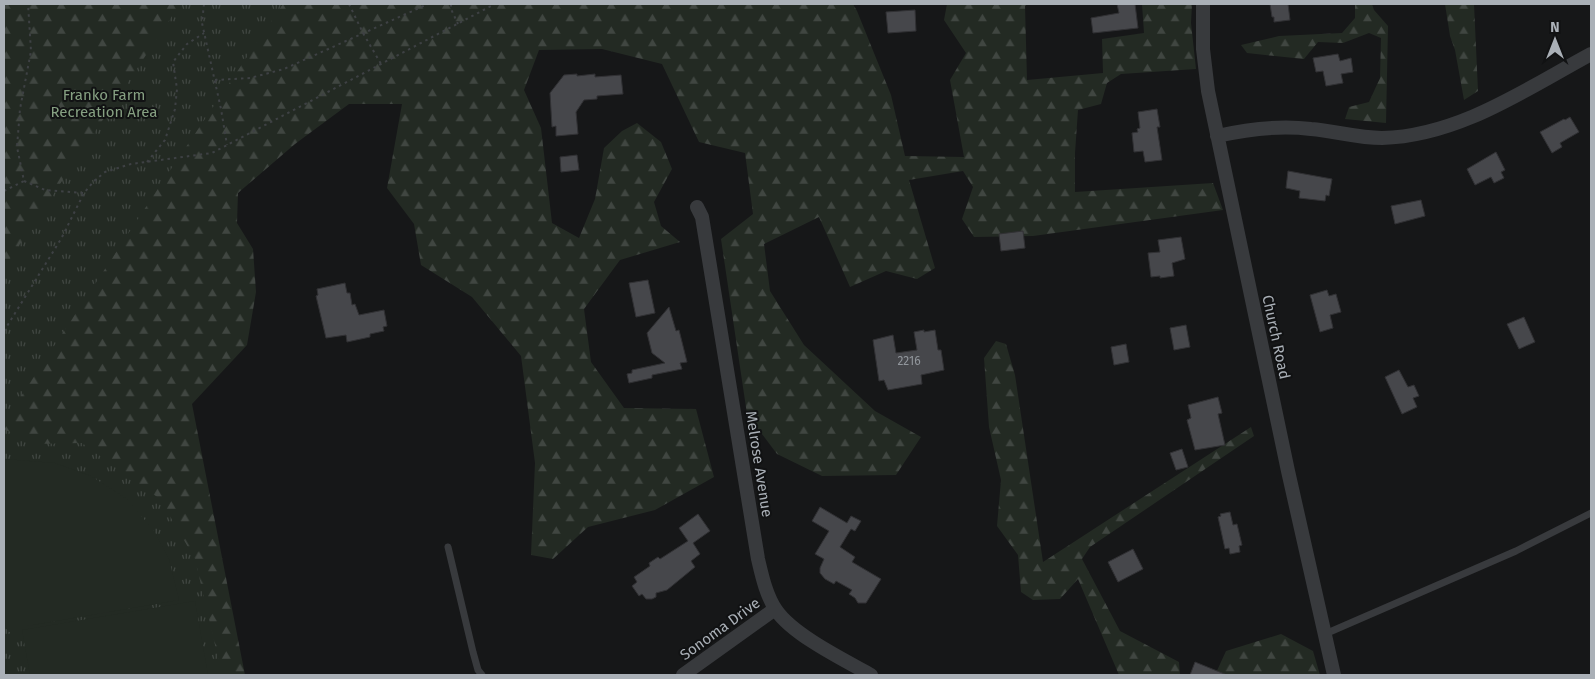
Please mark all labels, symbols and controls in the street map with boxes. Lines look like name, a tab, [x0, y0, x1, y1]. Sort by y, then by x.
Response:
north arrow	[1530, 15, 1580, 65]
text: N	[1550, 19, 1560, 36]
park label: Franko Farm Recreation Area	[50, 86, 158, 121]
street label: Church Road	[1258, 293, 1294, 381]
house number: 2216	[897, 354, 921, 368]
street label: Melrose Avenue	[742, 410, 776, 518]
street label: Sonoma Drive	[676, 594, 764, 664]

